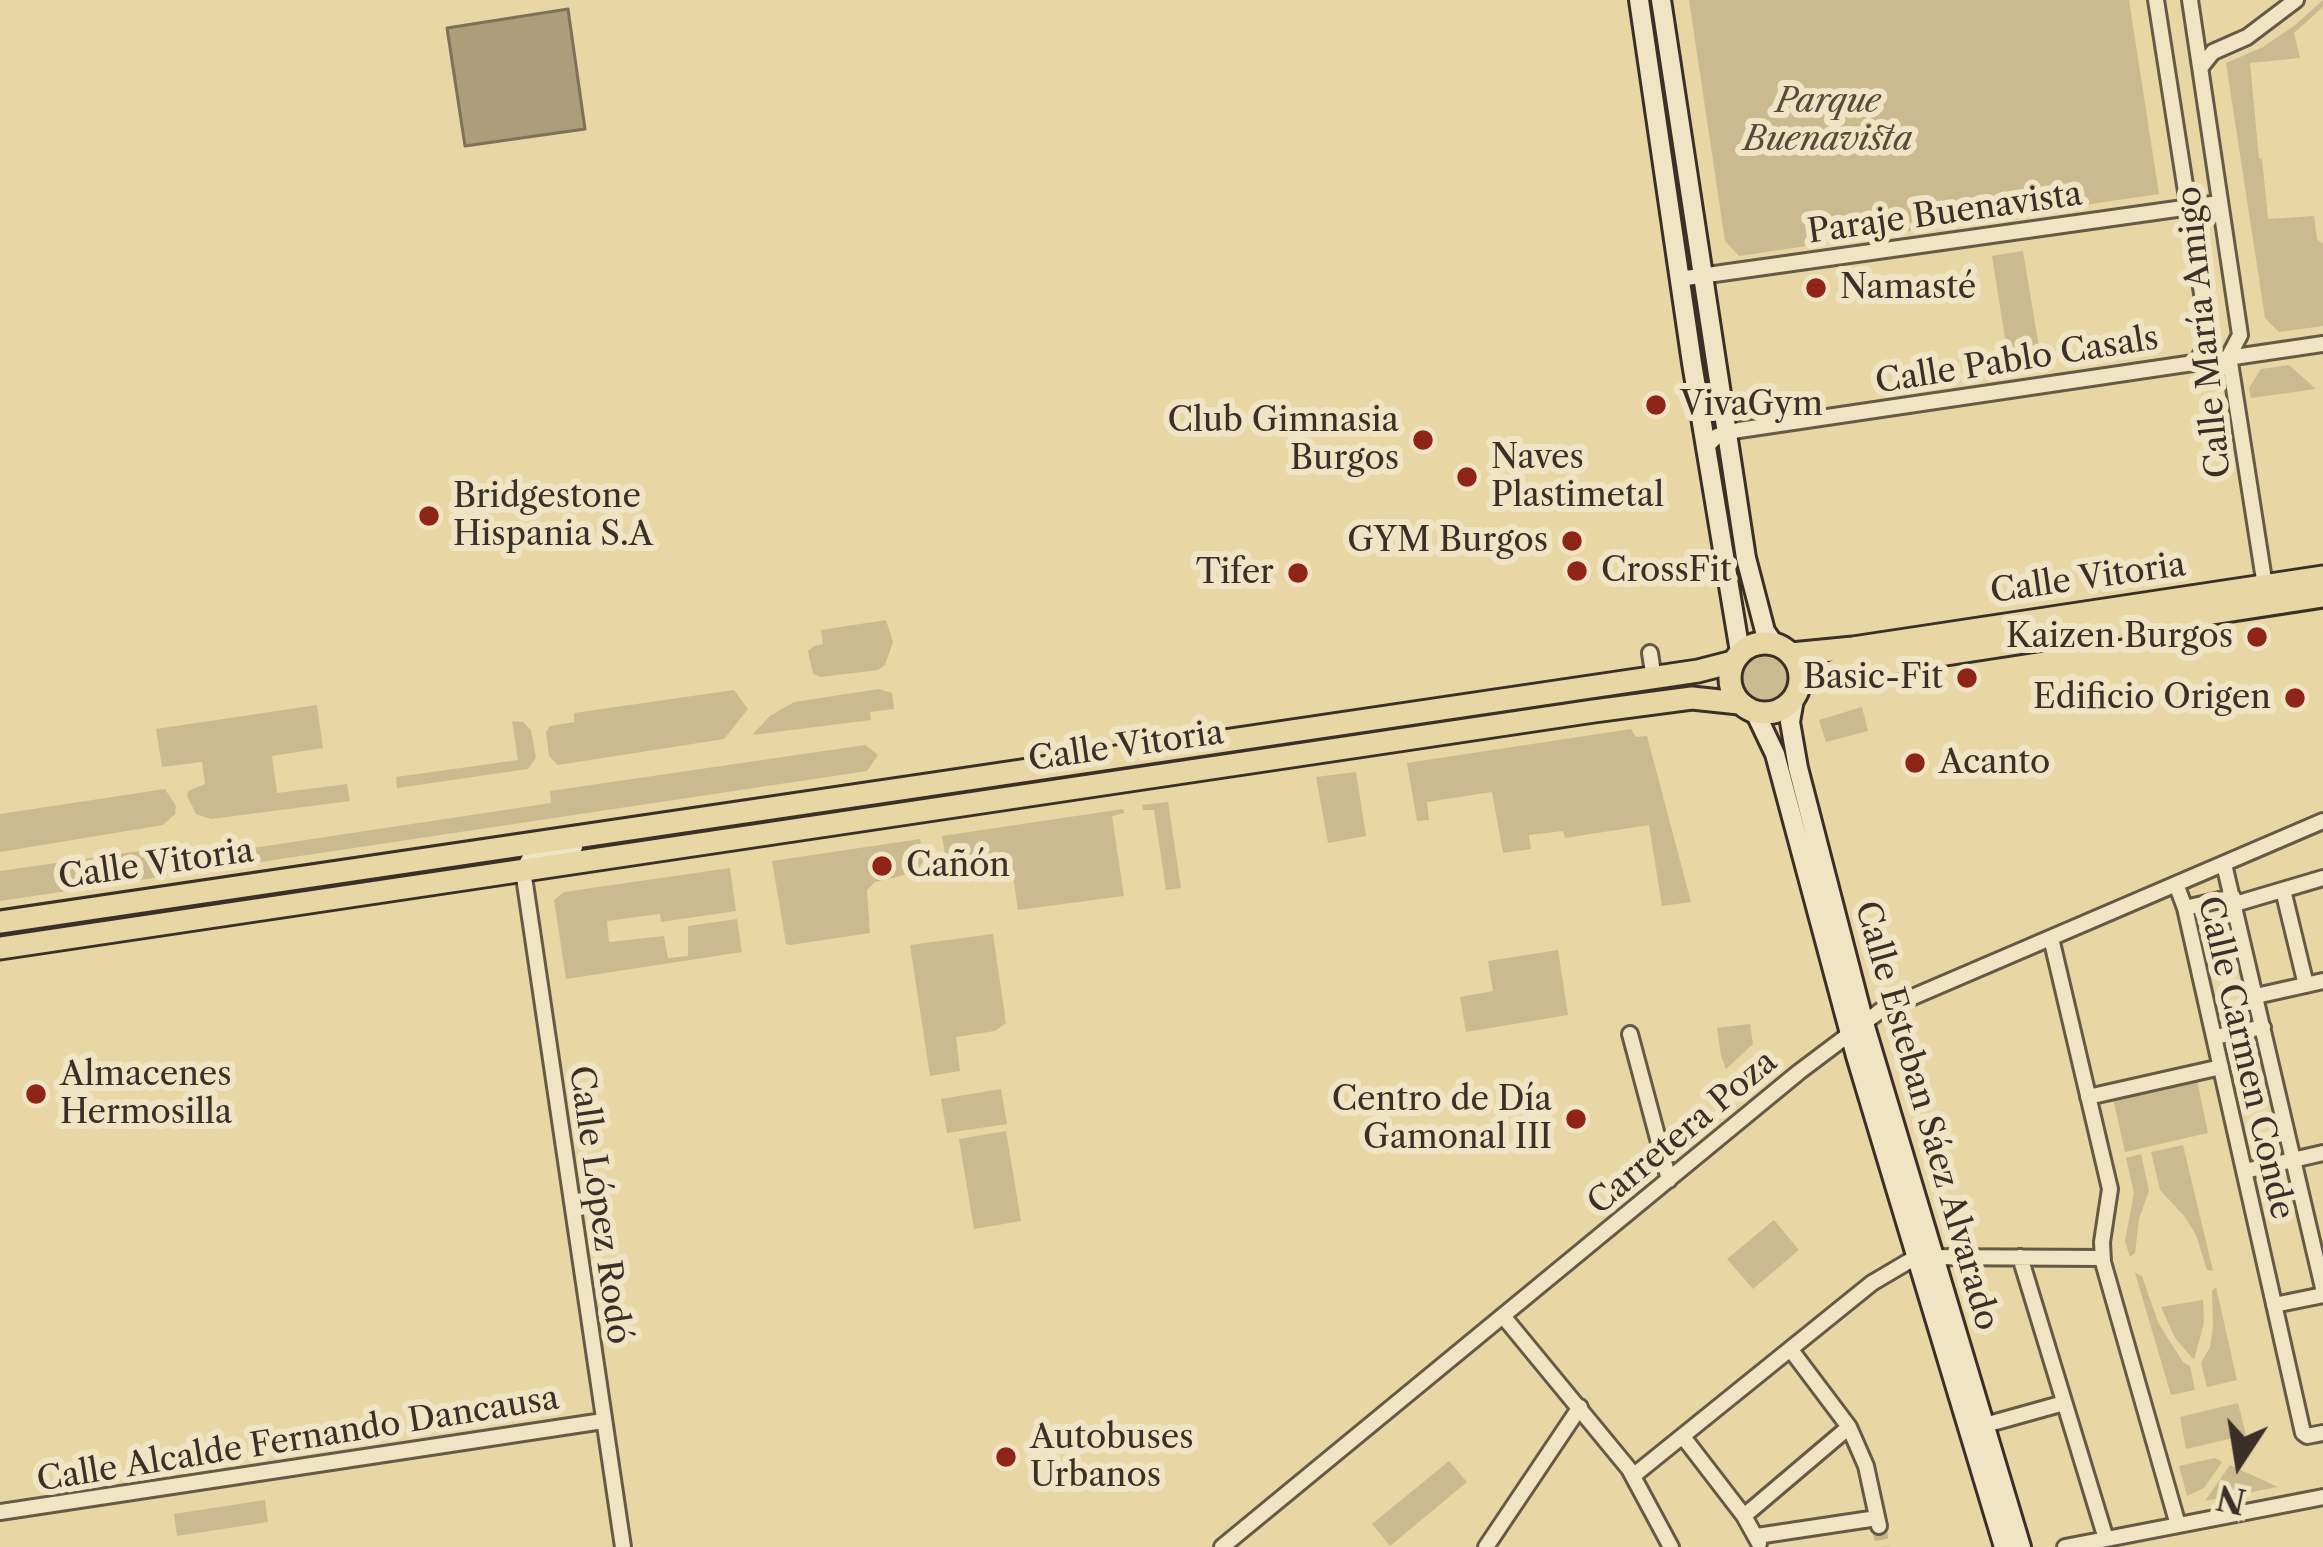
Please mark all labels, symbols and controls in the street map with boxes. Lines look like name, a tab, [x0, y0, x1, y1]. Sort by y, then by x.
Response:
park label: Parque Buenavista	[1743, 82, 1913, 160]
street label: Paraje Buenavista	[1805, 175, 2085, 253]
street label: Calle María Amigo	[2170, 184, 2240, 480]
place label: Namasté	[1840, 268, 1976, 308]
marker: Namasté	[1803, 275, 1829, 301]
street label: Calle Pablo Casals	[1873, 319, 2161, 403]
place label: VivaGym	[1680, 385, 1823, 425]
marker: VivaGym	[1643, 392, 1669, 418]
place label: Club Gimnasia Burgos	[1167, 401, 1399, 479]
marker: Club Gimnasia Burgos	[1410, 427, 1436, 453]
place label: Naves Plastimetal	[1491, 438, 1664, 516]
marker: Naves Plastimetal	[1454, 464, 1480, 490]
place label: Bridgestone Hispania S.A	[453, 477, 653, 555]
marker: Bridgestone Hispania S.A	[416, 503, 442, 529]
place label: GYM Burgos	[1347, 521, 1548, 561]
marker: GYM Burgos	[1559, 528, 1585, 554]
street label: Calle Vitoria	[1988, 546, 2188, 612]
place label: CrossFit	[1601, 551, 1732, 591]
place label: Tifer	[1196, 553, 1274, 593]
marker: CrossFit	[1564, 558, 1590, 584]
marker: Tifer	[1285, 560, 1311, 586]
place label: Kaizen Burgos	[2006, 617, 2233, 657]
marker: Kaizen Burgos	[2244, 624, 2270, 650]
place label: Basic-Fit	[1803, 658, 1943, 698]
marker: Basic-Fit	[1954, 665, 1980, 691]
place label: Edificio Origen	[2033, 678, 2271, 718]
marker: Edificio Origen	[2282, 685, 2308, 711]
street label: Calle Vitoria	[1026, 714, 1226, 780]
place label: Acanto	[1939, 743, 2050, 783]
marker: Acanto	[1902, 750, 1928, 776]
street label: Calle Vitoria	[56, 832, 256, 898]
place label: Cañón	[906, 846, 1010, 886]
marker: Cañón	[869, 853, 895, 879]
street label: Calle Carmen Conde	[2189, 893, 2301, 1223]
street label: Calle Esteban Sáez Alvarado	[1846, 897, 2006, 1335]
street label: Carretera Poza	[1580, 1042, 1786, 1224]
place label: Almacenes Hermosilla	[60, 1055, 232, 1133]
street label: Calle López Rodó	[560, 1063, 638, 1347]
place label: Centro de Día Gamonal III	[1332, 1080, 1552, 1158]
marker: Almacenes Hermosilla	[23, 1081, 49, 1107]
marker: Centro de Día Gamonal III	[1563, 1106, 1589, 1132]
street label: Calle Alcalde Fernando Dancausa	[34, 1379, 562, 1501]
north arrow	[2179, 1403, 2299, 1523]
place label: Autobuses Urbanos	[1030, 1418, 1194, 1496]
marker: Autobuses Urbanos	[993, 1444, 1019, 1470]
text: N	[2213, 1476, 2250, 1522]

